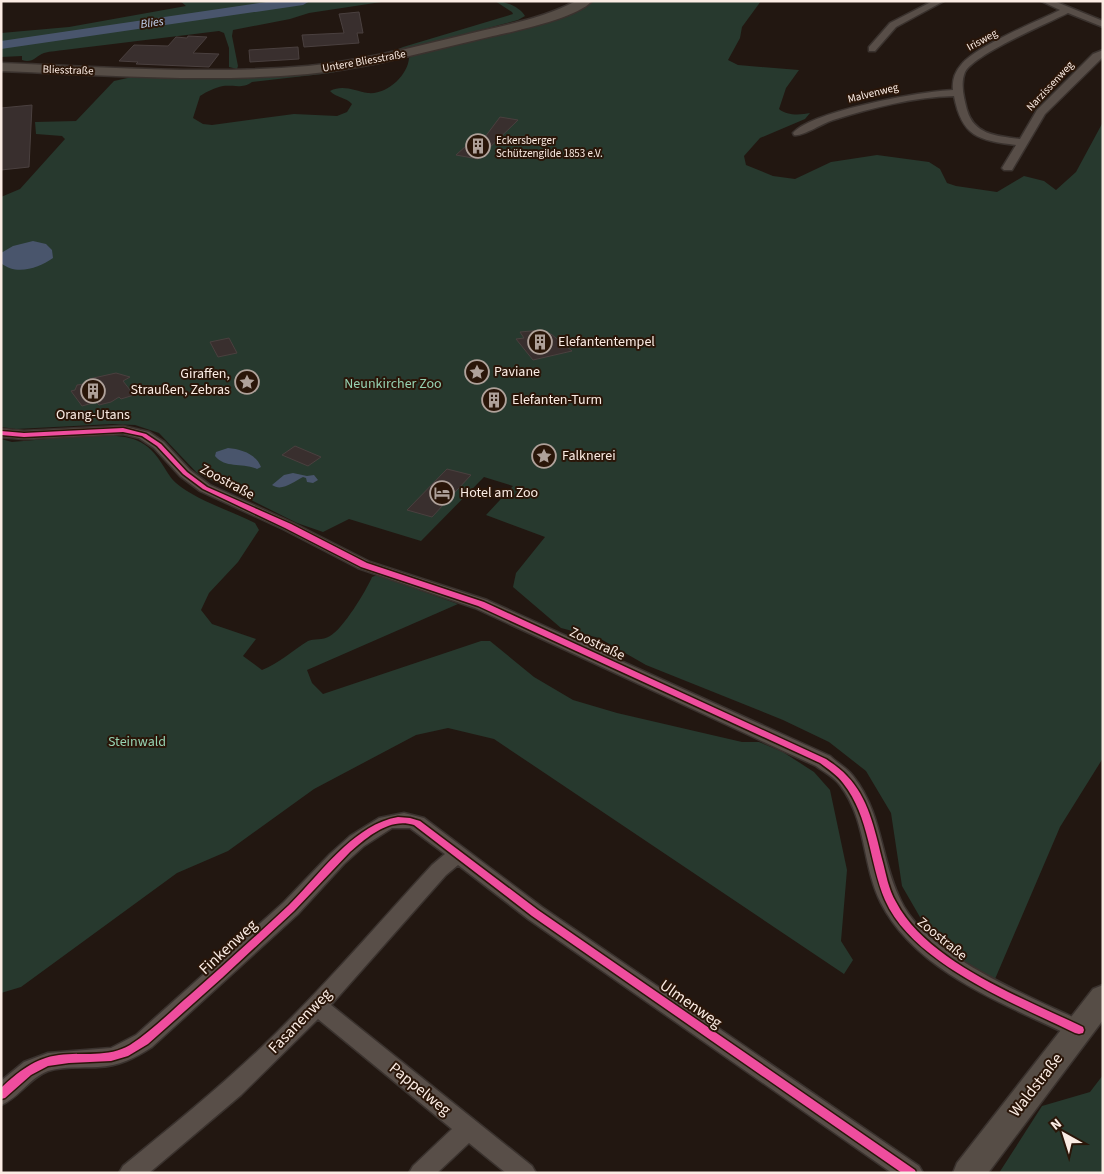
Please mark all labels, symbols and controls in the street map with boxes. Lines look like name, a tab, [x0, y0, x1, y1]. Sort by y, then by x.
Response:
water label: Blies	[139, 13, 165, 33]
street label: Irisweg	[964, 25, 1000, 55]
street label: Untere Bliesstraße	[321, 46, 407, 76]
street label: Narzissenweg	[1023, 57, 1077, 114]
street label: Bliesstraße	[42, 62, 94, 78]
street label: Malvenweg	[846, 79, 900, 107]
building icon: Eckersberger Schützengilde 1853 e.V.	[465, 133, 491, 159]
place label: Eckersberger Schützengilde 1853 e.V.	[496, 133, 603, 161]
building icon: Elefantentempel	[527, 329, 553, 355]
place label: Elefantentempel	[558, 332, 655, 352]
place icon: Paviane	[464, 359, 490, 385]
place label: Paviane	[494, 362, 540, 382]
place label: Giraffen, Straußen, Zebras	[131, 364, 230, 400]
place icon: Giraffen, Straußen, Zebras	[234, 369, 260, 395]
park label: Neunkircher Zoo	[344, 374, 442, 394]
building icon: Orang-Utans	[80, 378, 106, 404]
building icon: Elefanten-Turm	[481, 387, 507, 413]
place label: Elefanten-Turm	[512, 390, 602, 410]
place label: Orang-Utans	[56, 405, 130, 425]
place icon: Falknerei	[531, 443, 557, 469]
place label: Falknerei	[562, 446, 616, 466]
street label: Zoostraße	[196, 459, 258, 505]
hotel icon: Hotel am Zoo	[429, 480, 455, 506]
place label: Hotel am Zoo	[460, 483, 538, 503]
street label: Zoostraße	[566, 622, 628, 666]
park label: Steinwald	[108, 732, 166, 752]
street label: Zoostraße	[913, 913, 971, 965]
street label: Finkenweg	[194, 914, 262, 980]
street label: Ulmenweg	[655, 974, 727, 1034]
street label: Fasanenweg	[263, 984, 337, 1058]
street label: Waldstraße	[1004, 1048, 1068, 1122]
street label: Pappelweg	[385, 1057, 455, 1121]
north arrow	[1039, 1109, 1089, 1159]
text: N	[1047, 1114, 1066, 1135]

